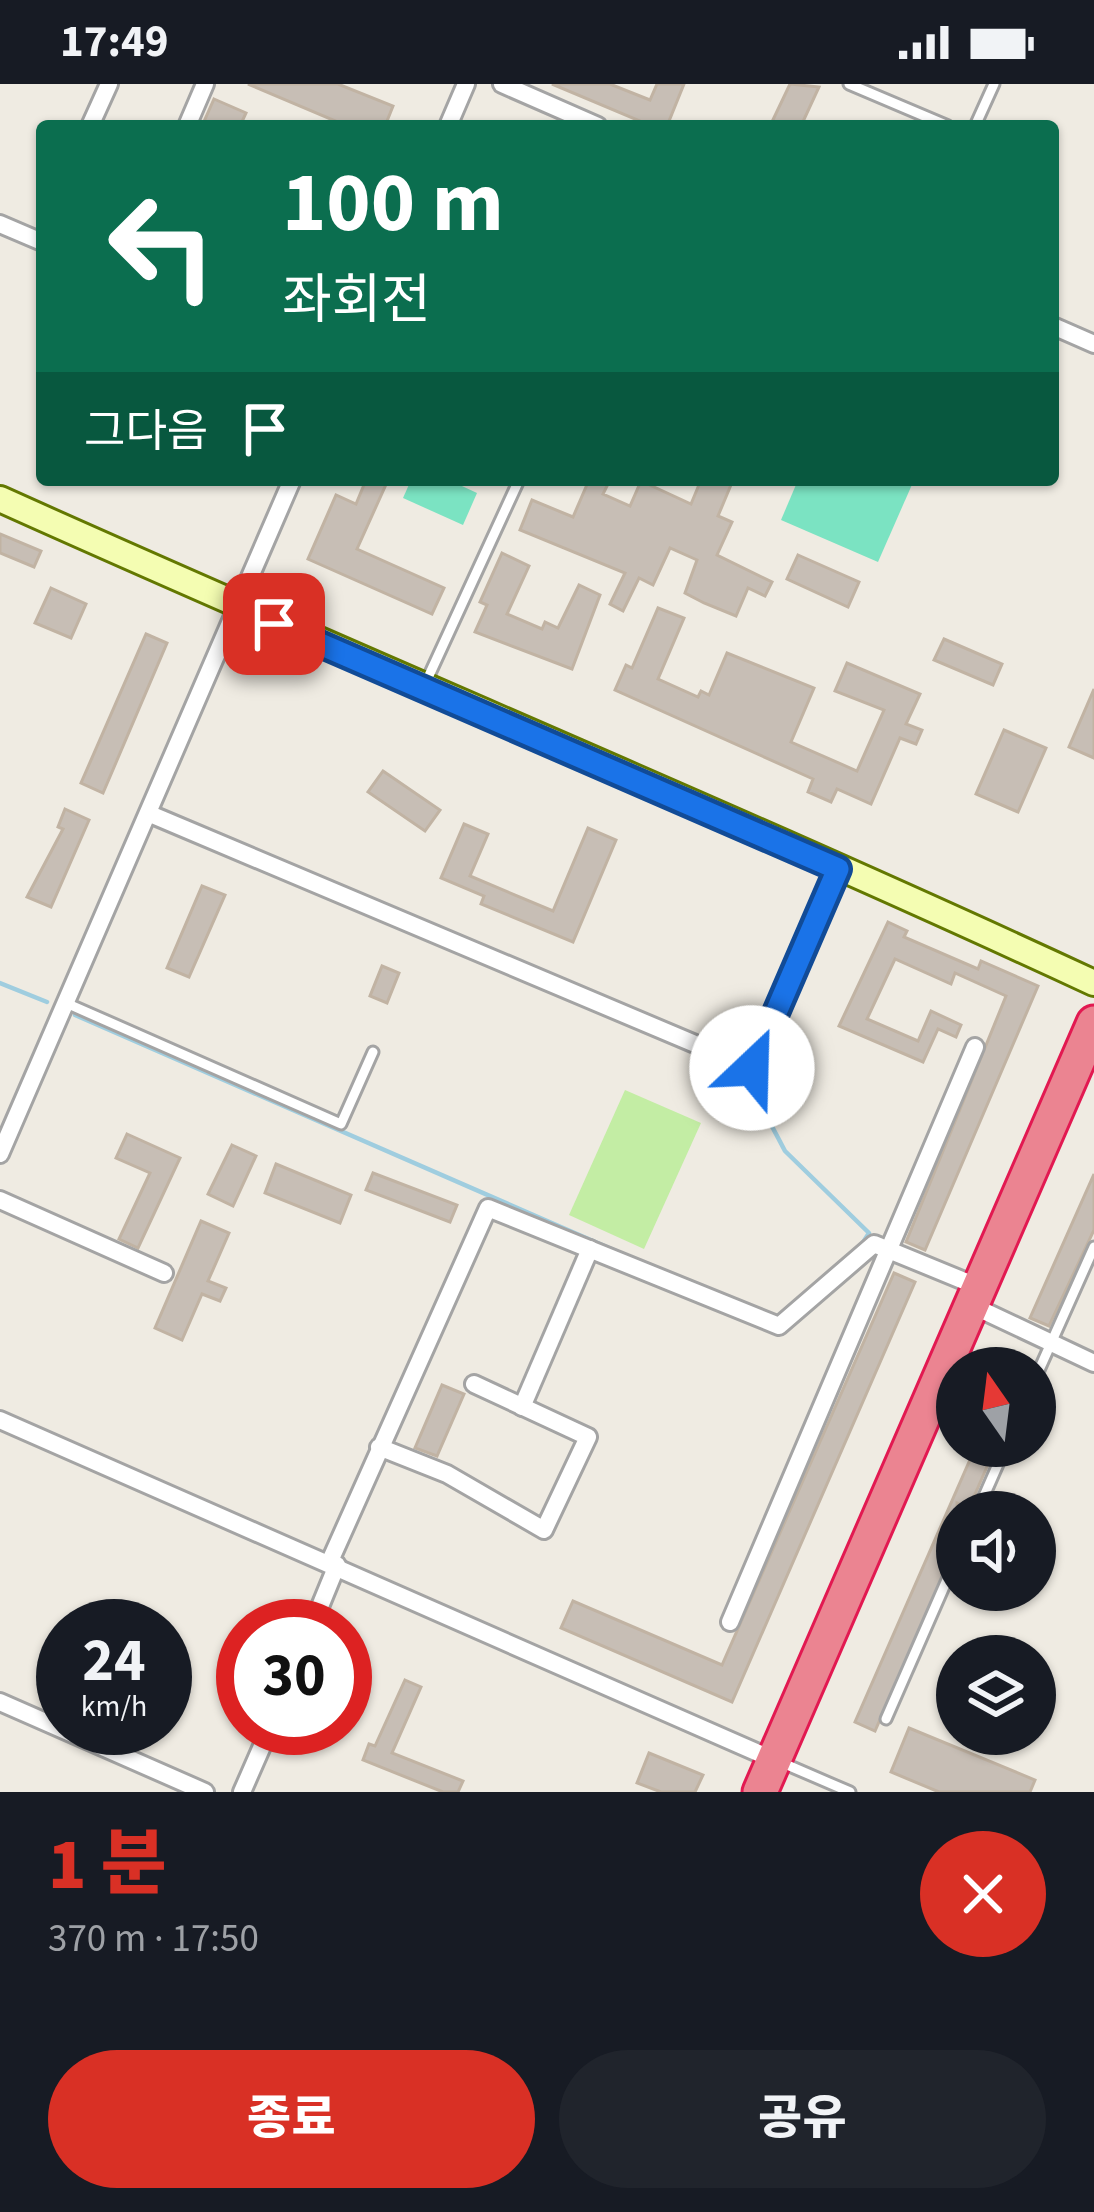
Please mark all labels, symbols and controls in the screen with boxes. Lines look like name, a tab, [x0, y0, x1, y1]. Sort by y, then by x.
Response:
text: 17:49	[60, 10, 169, 74]
text: 100 m	[282, 144, 504, 264]
icon: left	[84, 168, 240, 324]
text: 좌회전	[282, 263, 431, 340]
icon: arrive	[232, 396, 298, 462]
text: 그다음	[84, 400, 208, 464]
pin	[223, 573, 325, 675]
icon: arrive	[241, 591, 307, 657]
position arrow	[689, 1005, 815, 1131]
north arrow	[936, 1347, 1056, 1467]
map controls	[936, 1347, 1056, 1755]
button: sound	[936, 1491, 1056, 1611]
speed limit sign: 30	[216, 1599, 372, 1755]
text: 24	[82, 1619, 146, 1704]
button: layers	[936, 1635, 1056, 1755]
text: km/h	[81, 1685, 147, 1728]
text: 1 분	[48, 1814, 167, 1917]
button: close	[920, 1831, 1046, 1957]
text: 370 m · 17:50	[48, 1911, 259, 1967]
button: 종료	[48, 2050, 535, 2188]
button: 공유	[559, 2050, 1046, 2188]

